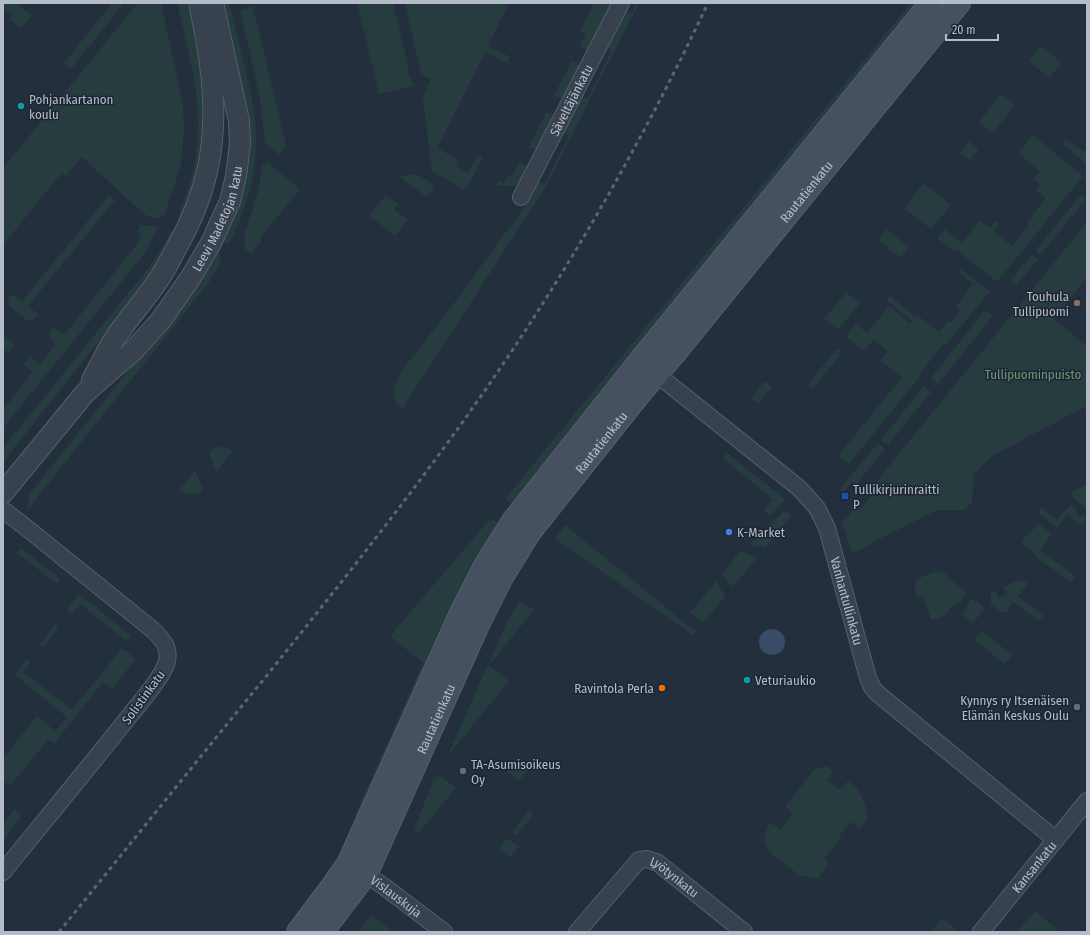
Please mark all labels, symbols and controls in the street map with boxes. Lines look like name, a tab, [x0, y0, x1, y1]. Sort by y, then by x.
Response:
scale bar	[946, 16, 998, 42]
text: 20 m	[952, 23, 976, 37]
street label: Säveltäjänkatu	[547, 62, 596, 139]
place label: Pohjankartanon koulu	[29, 92, 113, 122]
marker: Pohjankartanon koulu	[16, 101, 26, 111]
street label: Rautatienkatu	[777, 158, 836, 226]
street label: Leevi Madetojan katu	[189, 165, 245, 274]
place label: Touhula Tullipuomi	[1013, 289, 1069, 319]
marker: Touhula Tullipuomi	[1072, 298, 1082, 308]
park label: Tullipuominpuisto	[985, 367, 1081, 382]
street label: Rautatienkatu	[572, 409, 631, 477]
place label: Tullikirjurinraitti P	[853, 482, 939, 512]
marker: Tullikirjurinraitti P	[840, 491, 850, 501]
place label: K-Market	[737, 525, 786, 540]
marker: K-Market	[724, 527, 734, 537]
street label: Vanhantullinkatu	[827, 555, 866, 647]
street label: Solistinkatu	[119, 667, 168, 727]
place label: Veturiaukio	[755, 673, 816, 688]
marker: Veturiaukio	[742, 675, 752, 685]
place label: Ravintola Perla	[574, 681, 654, 696]
street label: Rautatienkatu	[414, 682, 458, 756]
marker: Ravintola Perla	[657, 683, 667, 693]
place label: Kynnys ry Itsenäisen Elämän Keskus Oulu	[960, 693, 1069, 723]
marker: Kynnys ry Itsenäisen Elämän Keskus Oulu	[1072, 702, 1082, 712]
place label: TA-Asumisoikeus Oy	[471, 757, 561, 787]
marker: TA-Asumisoikeus Oy	[458, 766, 468, 776]
street label: Kansankatu	[1009, 838, 1060, 896]
street label: Lyötynkatu	[648, 854, 701, 901]
street label: Vislauskuja	[368, 873, 425, 920]

